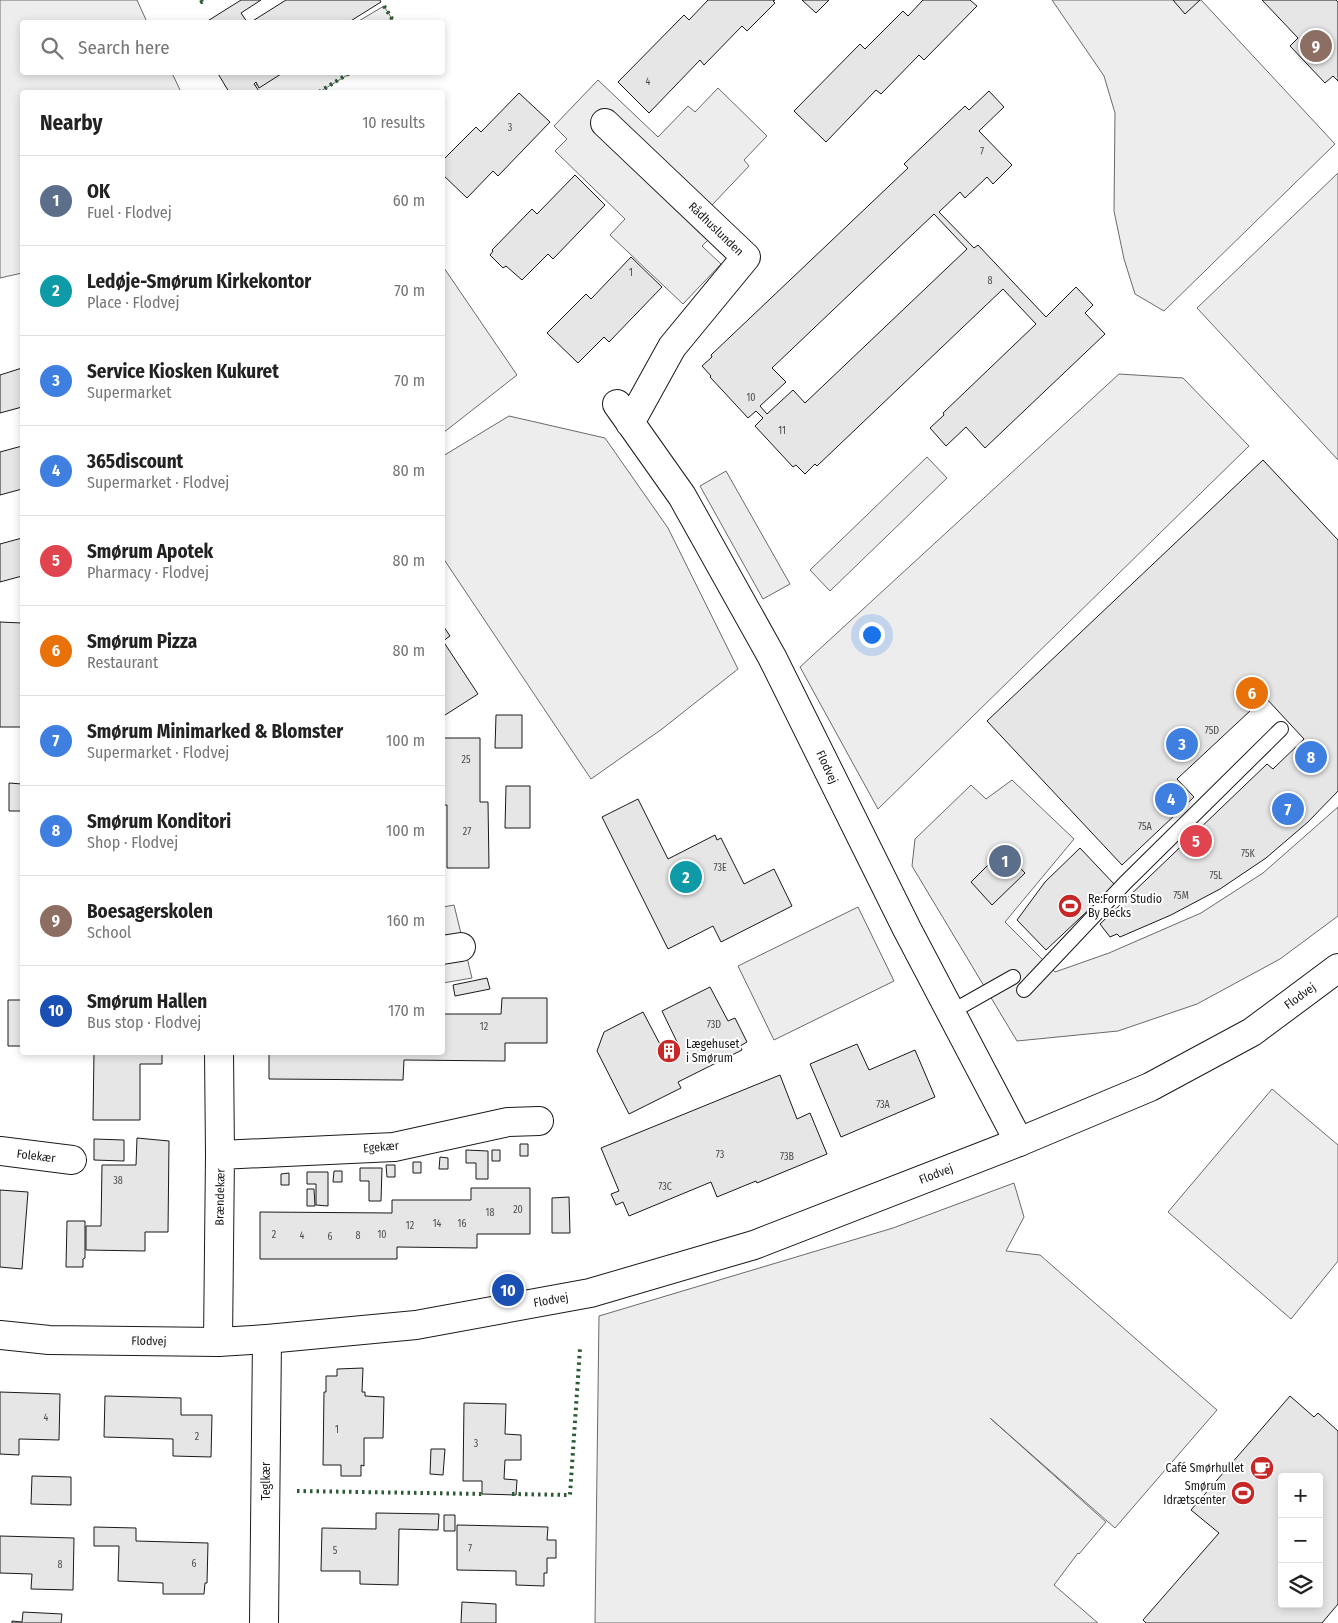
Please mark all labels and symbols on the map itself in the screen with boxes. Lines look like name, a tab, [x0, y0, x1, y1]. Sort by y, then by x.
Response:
pin: 9	[1300, 27, 1332, 65]
house number: 4	[646, 76, 651, 88]
house number: 3	[508, 122, 513, 134]
house number: 7	[980, 146, 984, 158]
street label: Rådhuslunden	[686, 199, 746, 259]
house number: 1	[629, 267, 633, 279]
house number: 8	[988, 275, 993, 287]
house number: 10	[746, 392, 756, 404]
house number: 11	[778, 425, 786, 437]
your location	[859, 622, 885, 648]
pin: 6	[1236, 674, 1268, 712]
pin: 3	[1166, 725, 1198, 763]
house number: 75D	[1205, 725, 1219, 737]
pin: 8	[1295, 738, 1327, 776]
street label: Flodvej	[813, 748, 841, 786]
house number: 25	[462, 754, 471, 766]
pin: 4	[1155, 780, 1187, 818]
pin: 7	[1272, 790, 1304, 828]
house number: 75A	[1138, 821, 1153, 833]
pin: 5	[1180, 822, 1212, 860]
house number: 27	[463, 826, 471, 838]
pin: 1	[989, 842, 1021, 880]
house number: 75K	[1241, 848, 1256, 860]
pin: 2	[670, 858, 702, 896]
house number: 73E	[713, 862, 727, 874]
house number: 75L	[1210, 870, 1223, 882]
house number: 75M	[1173, 890, 1189, 902]
place label: Re:Form Studio By Becks	[1088, 892, 1162, 920]
sports icon: Re:Form Studio By Becks	[1057, 893, 1083, 919]
street label: Flodvej	[1282, 980, 1318, 1012]
house number: 73D	[707, 1019, 721, 1031]
house number: 12	[480, 1021, 489, 1033]
place label: Lægehuset i Smørum	[686, 1037, 739, 1065]
building icon: Lægehuset i Smørum	[656, 1038, 682, 1064]
house number: 73A	[876, 1099, 891, 1111]
street label: Egekær	[363, 1138, 400, 1156]
street label: Folekær	[16, 1147, 57, 1165]
house number: 73	[716, 1149, 725, 1161]
house number: 73B	[780, 1151, 795, 1163]
street label: Flodvej	[917, 1161, 955, 1187]
street label: Brændekær	[213, 1168, 228, 1226]
house number: 38	[113, 1175, 123, 1187]
house number: 73C	[658, 1181, 672, 1193]
house number: 20	[513, 1204, 523, 1216]
house number: 18	[486, 1207, 494, 1219]
house number: 14	[433, 1218, 442, 1230]
house number: 16	[458, 1218, 466, 1230]
house number: 12	[406, 1220, 415, 1232]
house number: 2	[272, 1229, 277, 1241]
house number: 10	[377, 1229, 387, 1241]
house number: 4	[300, 1230, 305, 1242]
house number: 8	[356, 1230, 361, 1242]
house number: 6	[328, 1231, 333, 1243]
pin: 10	[492, 1271, 524, 1309]
street label: Flodvej	[532, 1290, 570, 1310]
street label: Flodvej	[131, 1334, 167, 1348]
house number: 4	[44, 1412, 49, 1424]
house number: 1	[335, 1424, 339, 1436]
house number: 2	[195, 1431, 200, 1443]
house number: 3	[474, 1438, 479, 1450]
cafe icon: Café Smørhullet	[1249, 1455, 1275, 1481]
street label: Teglkær	[259, 1461, 273, 1500]
place label: Café Smørhullet	[1165, 1461, 1244, 1475]
place label: Smørum Idrætscenter	[1163, 1479, 1227, 1507]
sports icon: Smørum Idrætscenter	[1230, 1480, 1256, 1506]
house number: 7	[468, 1543, 472, 1555]
house number: 5	[333, 1545, 338, 1557]
house number: 6	[192, 1558, 197, 1570]
house number: 8	[58, 1559, 63, 1571]

